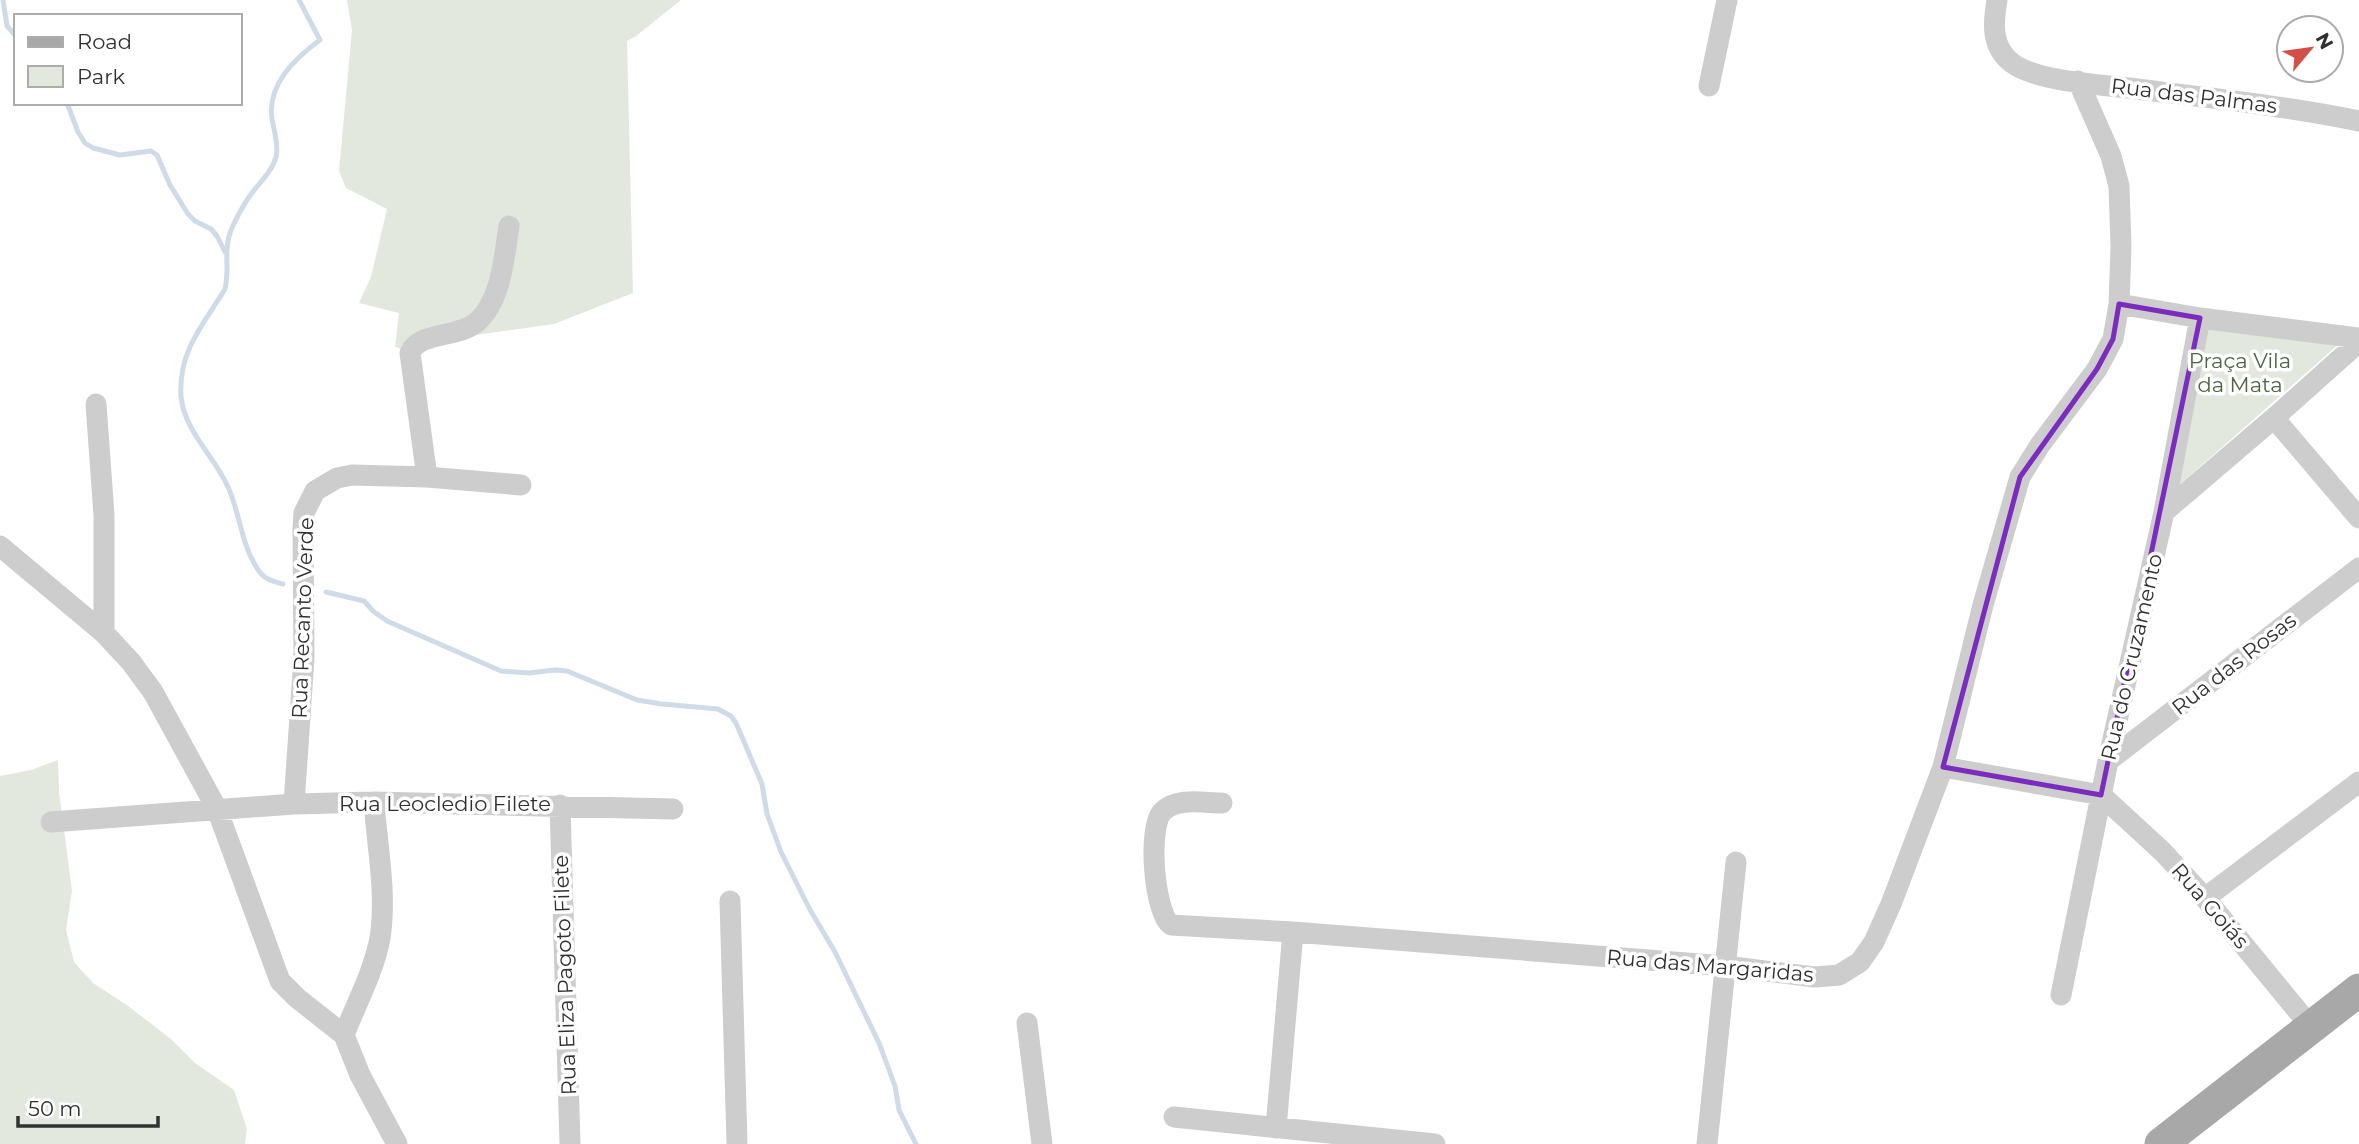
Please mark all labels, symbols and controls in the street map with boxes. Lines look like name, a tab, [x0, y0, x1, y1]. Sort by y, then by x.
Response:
legend	[14, 14, 242, 105]
north arrow	[2275, 14, 2345, 84]
text: Road	[77, 29, 132, 54]
text: N	[2311, 29, 2338, 53]
text: Park	[77, 64, 125, 89]
street label: Rua das Palmas	[2110, 73, 2279, 118]
park label: Praça Vila da Mata	[2189, 348, 2291, 397]
street label: Rua Recanto Verde	[286, 517, 319, 719]
street label: Rua do Cruzamento	[2096, 551, 2167, 763]
street label: Rua das Rosas	[2167, 607, 2301, 720]
street label: Rua Leocledio Filete	[339, 791, 551, 816]
street label: Rua Eliza Pagoto Filete	[548, 854, 581, 1096]
street label: Rua Goiás	[2167, 858, 2254, 953]
street label: Rua das Margaridas	[1605, 944, 1815, 987]
scale bar	[18, 1084, 158, 1128]
text: 50 m	[28, 1096, 82, 1121]

